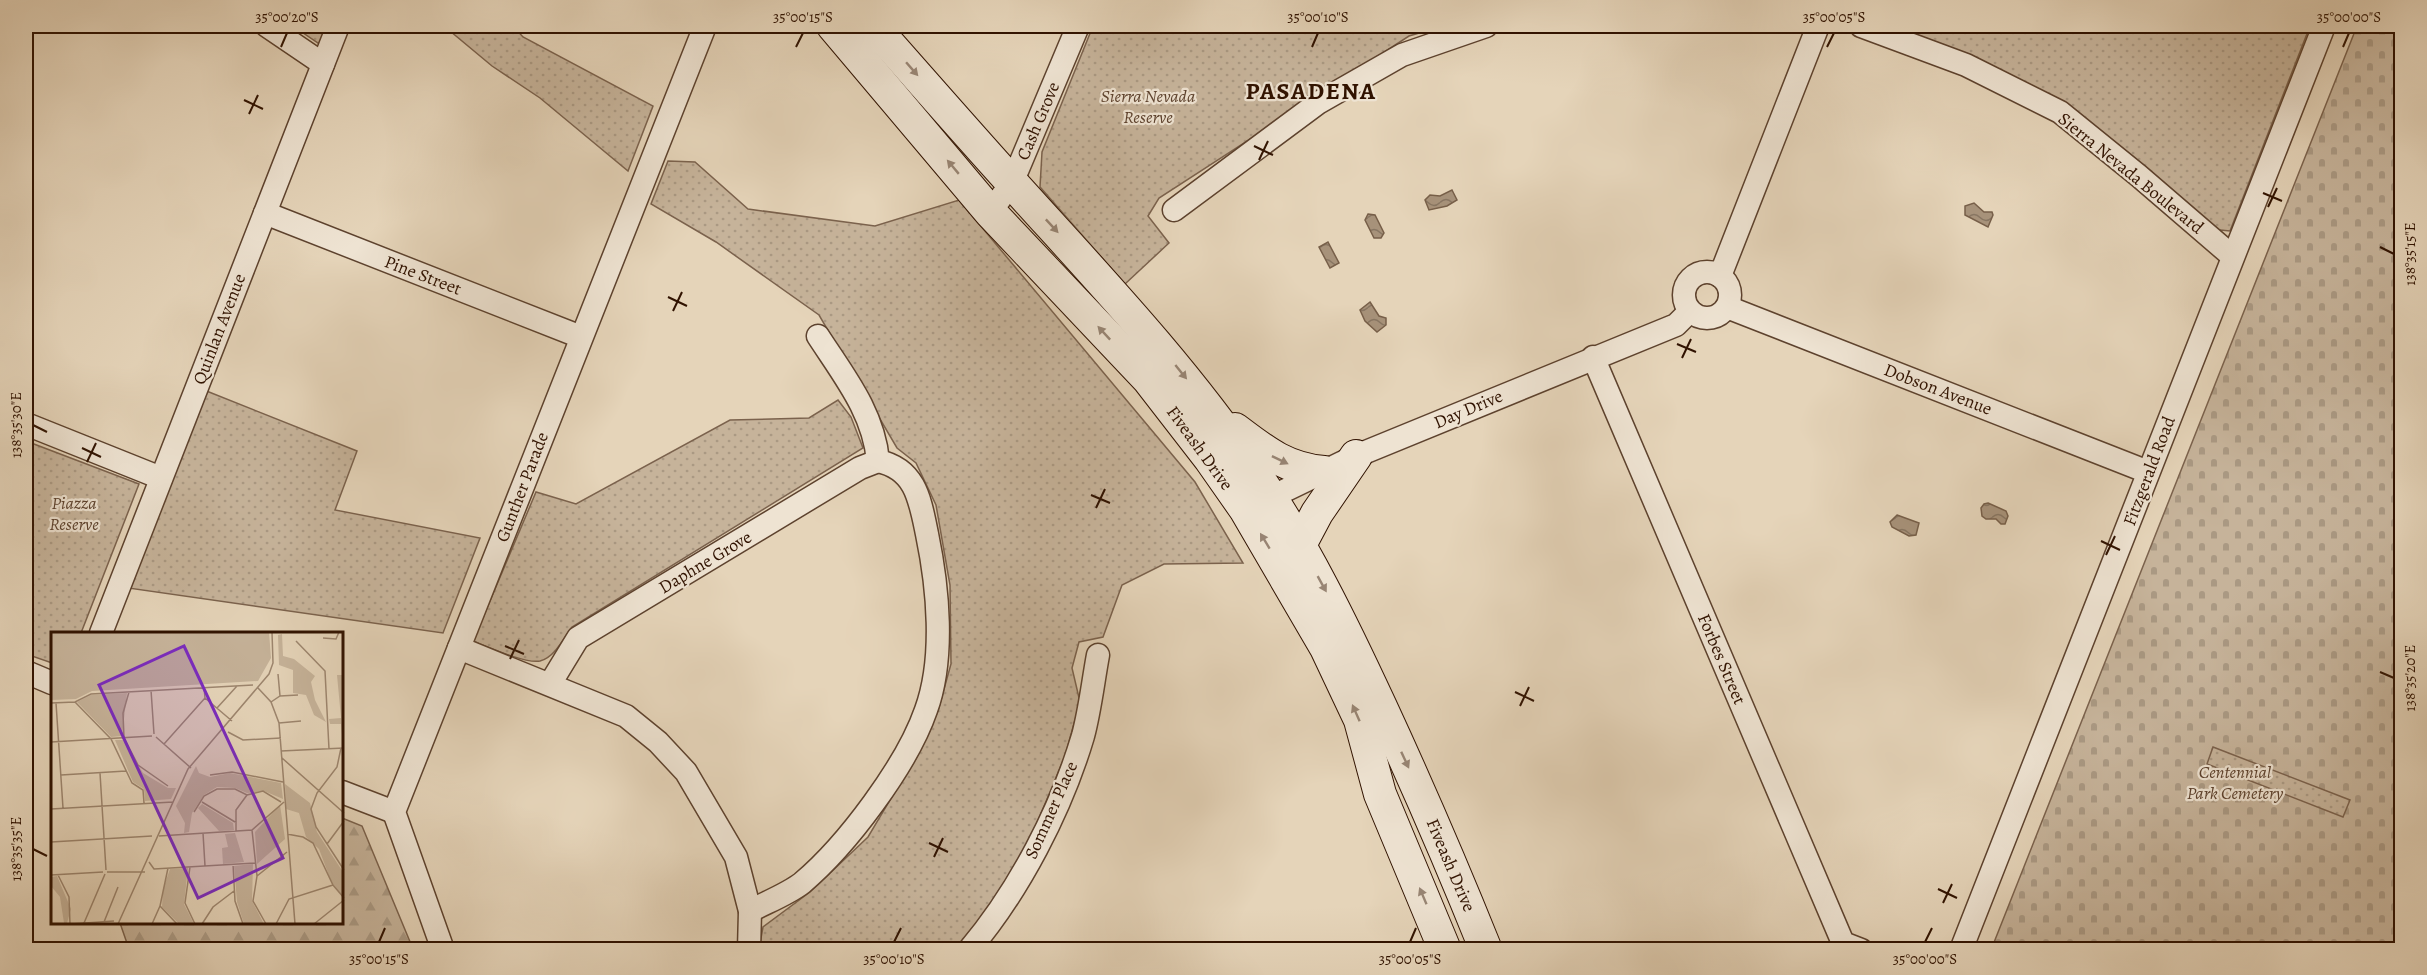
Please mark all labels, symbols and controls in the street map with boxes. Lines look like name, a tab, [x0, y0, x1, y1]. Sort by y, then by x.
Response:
text: 35°00'20"S	[255, 7, 319, 27]
text: 35°00'15"S	[773, 7, 833, 27]
text: 35°00'10"S	[1287, 7, 1349, 27]
text: 35°00'05"S	[1803, 7, 1865, 27]
text: 35°00'00"S	[2317, 7, 2381, 27]
one-way arrow	[905, 62, 919, 77]
district label: PASADENA	[1246, 75, 1376, 107]
street label: Cash Grove	[1011, 78, 1065, 164]
park label: Sierra Nevada Reserve	[1101, 84, 1195, 129]
street label: Sierra Nevada Boulevard	[2053, 107, 2209, 239]
one-way arrow	[946, 159, 959, 175]
one-way arrow	[1044, 219, 1058, 233]
text: 138°35'15"E	[2400, 222, 2420, 286]
street label: Pine Street	[381, 249, 465, 301]
street label: Quinlan Avenue	[187, 270, 251, 388]
one-way arrow	[1097, 325, 1111, 340]
street label: Dobson Avenue	[1880, 357, 1996, 421]
one-way arrow	[1174, 364, 1187, 380]
street label: Day Drive	[1430, 384, 1506, 434]
text: 138°35'30"E	[6, 392, 26, 458]
street label: Fiveash Drive	[1161, 401, 1239, 495]
street label: Fitzgerald Road	[2117, 413, 2181, 529]
street label: Gunther Parade	[490, 429, 554, 545]
one-way arrow	[1271, 454, 1289, 464]
park label: Piazza Reserve	[49, 491, 99, 536]
street label: Daphne Grove	[654, 525, 756, 599]
one-way arrow	[1259, 533, 1270, 549]
one-way arrow	[1317, 575, 1327, 592]
street label: Forbes Street	[1692, 610, 1752, 708]
inset map	[51, 632, 344, 924]
text: 138°35'20"E	[2400, 645, 2420, 711]
one-way arrow	[1352, 704, 1361, 721]
one-way arrow	[1401, 751, 1410, 768]
street label: Sommer Place	[1019, 757, 1083, 863]
park label: Centennial Park Cemetery	[2187, 760, 2283, 805]
street label: Fiveash Drive	[1421, 815, 1481, 915]
text: 138°35'35"E	[6, 817, 26, 881]
one-way arrow	[1418, 886, 1428, 904]
text: 35°00'15"S	[349, 949, 409, 969]
text: 35°00'10"S	[863, 949, 925, 969]
text: 35°00'05"S	[1379, 949, 1441, 969]
text: 35°00'00"S	[1893, 949, 1957, 969]

